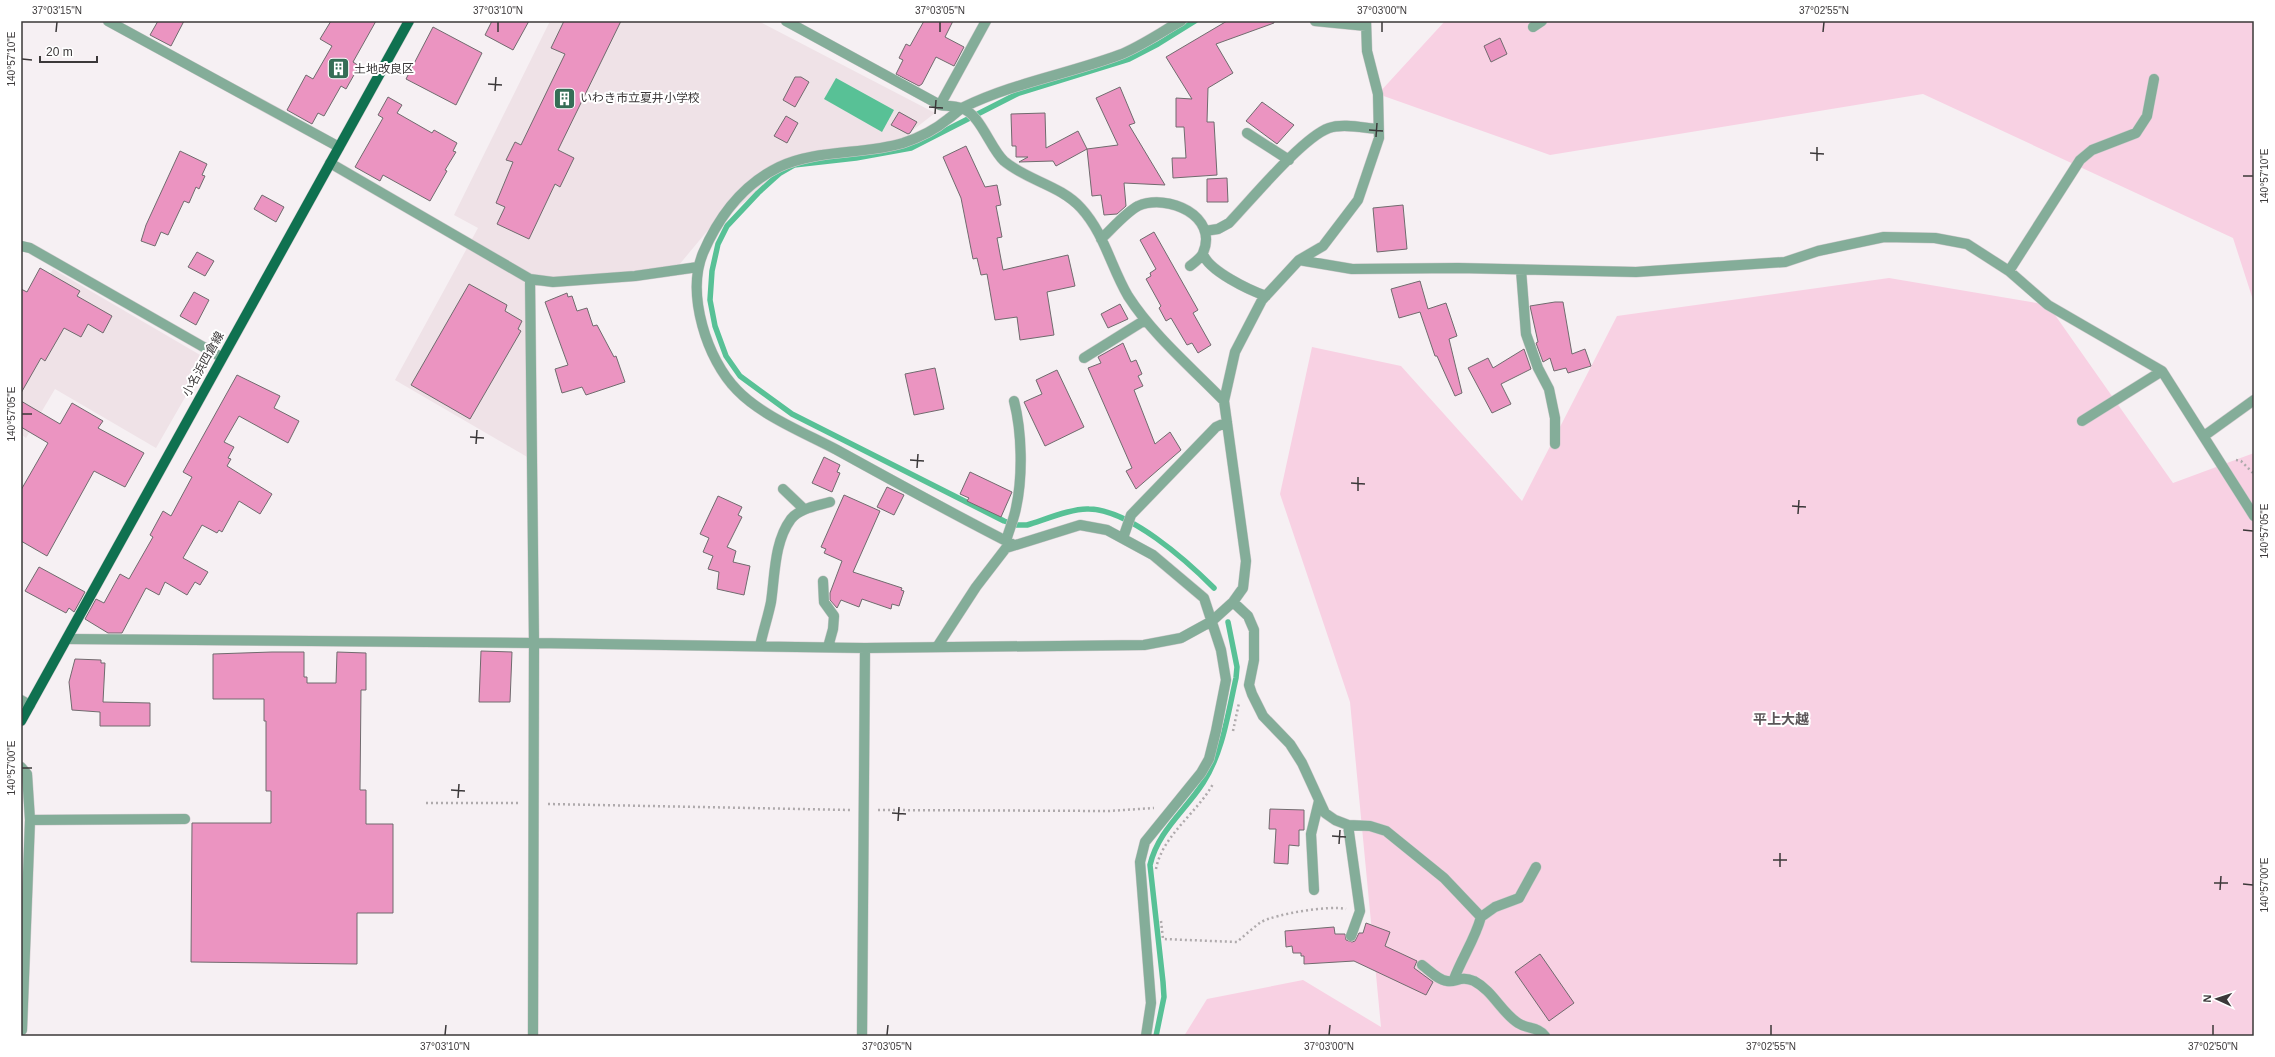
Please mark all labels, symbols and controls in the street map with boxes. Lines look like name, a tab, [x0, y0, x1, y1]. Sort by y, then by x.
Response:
text: 37°03'15"N	[32, 5, 82, 16]
text: 37°03'10"N	[473, 5, 523, 16]
text: 37°03'05"N	[915, 5, 965, 16]
text: 37°03'00"N	[1357, 5, 1407, 16]
text: 37°02'55"N	[1799, 5, 1849, 16]
text: 140°57'10"E	[6, 31, 17, 87]
scale bar	[40, 38, 97, 64]
text: 20 m	[46, 45, 73, 59]
building icon: 土地改良区	[325, 56, 351, 82]
place label: 土地改良区	[354, 62, 414, 76]
building icon: いわき市立夏井小学校	[551, 85, 577, 111]
place label: いわき市立夏井小学校	[580, 91, 700, 105]
text: 140°57'10"E	[2259, 148, 2270, 204]
street label: 小名浜四倉線	[179, 329, 227, 399]
text: 140°57'05"E	[6, 386, 17, 442]
text: 140°57'05"E	[2259, 503, 2270, 559]
district label: 平上大越	[1753, 711, 1809, 727]
text: 140°57'00"E	[6, 740, 17, 796]
text: 140°57'00"E	[2259, 857, 2270, 913]
north arrow	[2197, 979, 2237, 1019]
text: N	[2201, 994, 2213, 1003]
text: 37°03'10"N	[420, 1041, 470, 1052]
text: 37°03'05"N	[862, 1041, 912, 1052]
text: 37°03'00"N	[1304, 1041, 1354, 1052]
text: 37°02'55"N	[1746, 1041, 1796, 1052]
text: 37°02'50"N	[2188, 1041, 2238, 1052]

